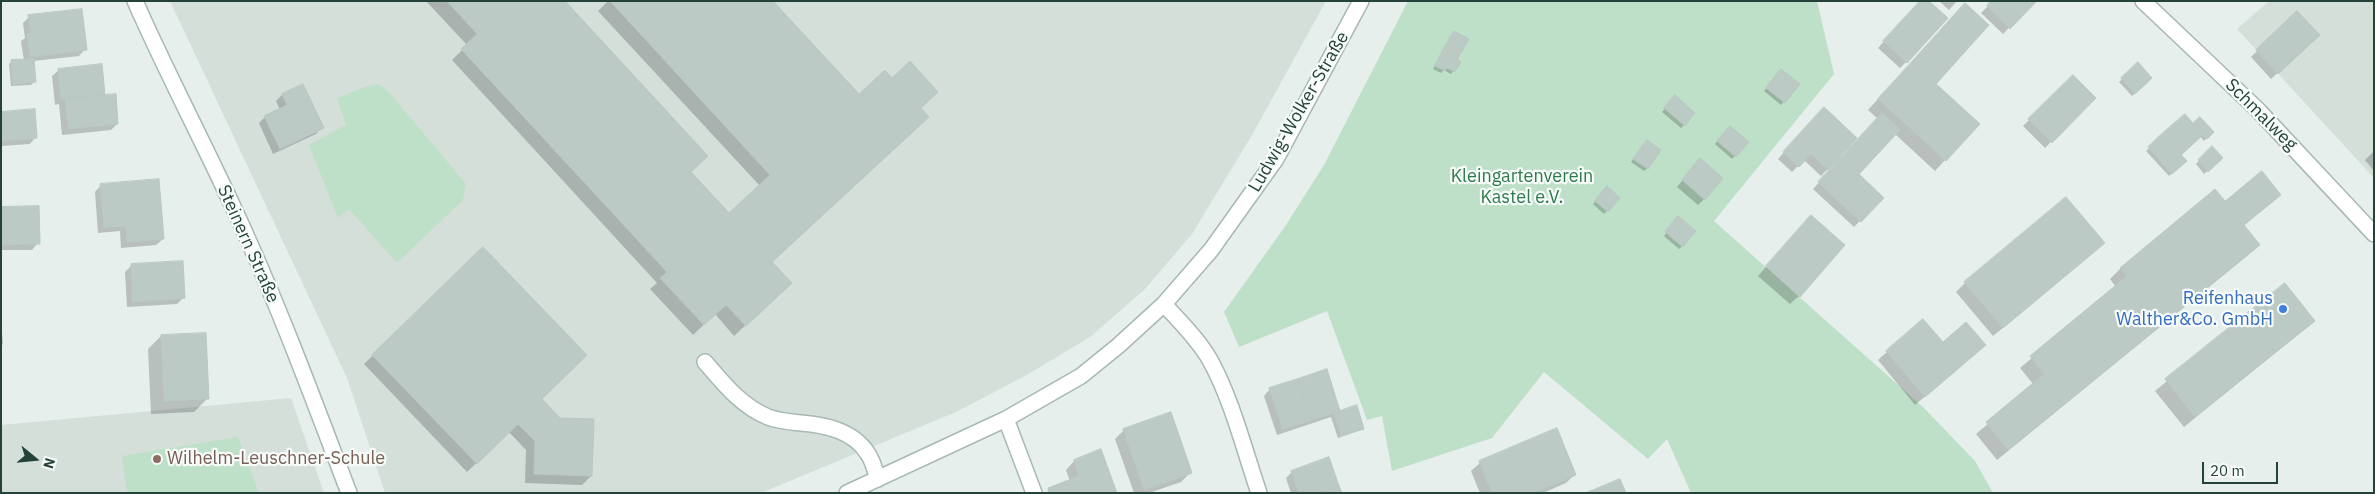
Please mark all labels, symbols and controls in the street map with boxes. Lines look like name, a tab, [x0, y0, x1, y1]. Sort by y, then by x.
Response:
street label: Ludwig-Wolker-Straße	[1244, 28, 1354, 196]
street label: Schmalweg	[2220, 74, 2302, 156]
park label: Kleingartenverein Kastel e.V.	[1451, 166, 1593, 208]
street label: Steinern Straße	[212, 182, 284, 306]
place label: Reifenhaus Walther&Co. GmbH	[2116, 288, 2273, 330]
marker: Reifenhaus Walther&Co. GmbH	[2277, 303, 2289, 315]
north arrow	[10, 434, 60, 484]
place label: Wilhelm-Leuschner-Schule	[167, 448, 385, 470]
scale bar	[2205, 452, 2281, 484]
marker: Wilhelm-Leuschner-Schule	[151, 453, 163, 465]
text: N	[39, 456, 59, 471]
text: 20 m	[2210, 461, 2245, 480]

